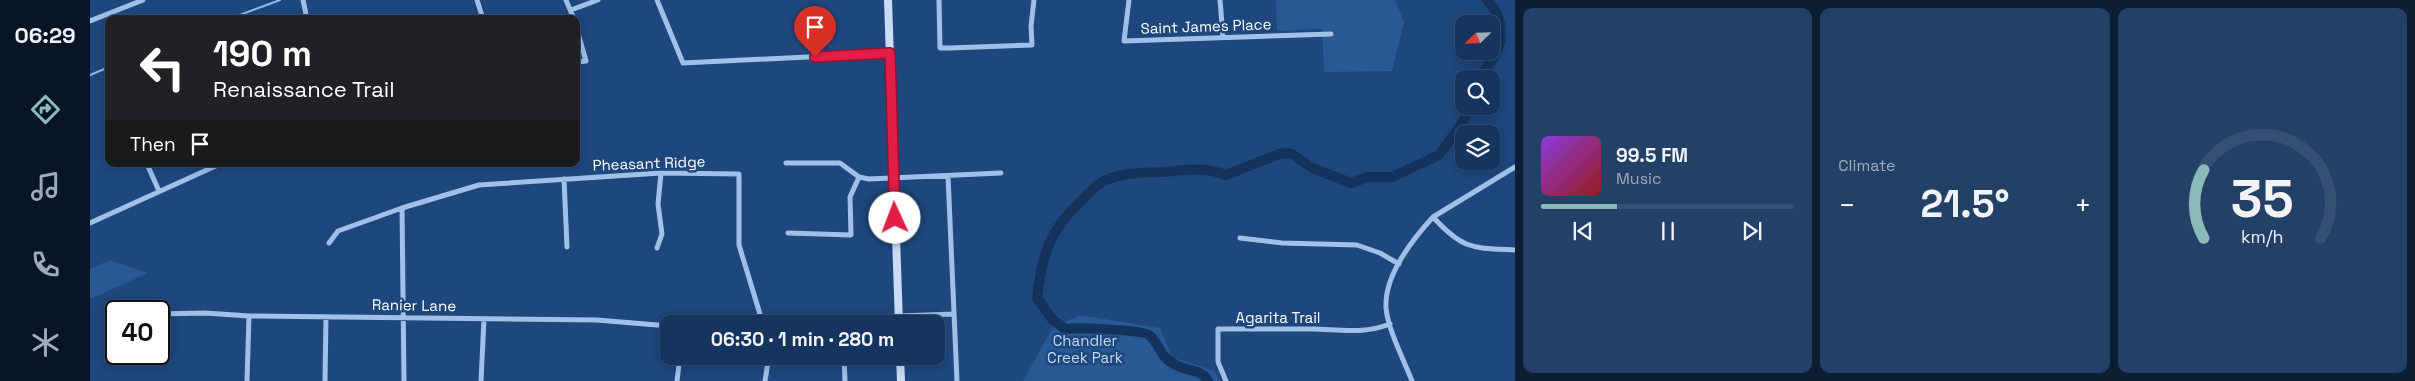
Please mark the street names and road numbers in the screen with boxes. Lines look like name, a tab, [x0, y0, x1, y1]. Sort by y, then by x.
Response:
street label: Saint James Place	[1140, 14, 1272, 38]
street label: Pheasant Ridge	[592, 152, 706, 174]
street label: Ranier Lane	[372, 295, 456, 315]
street label: Agarita Trail	[1235, 308, 1321, 327]

